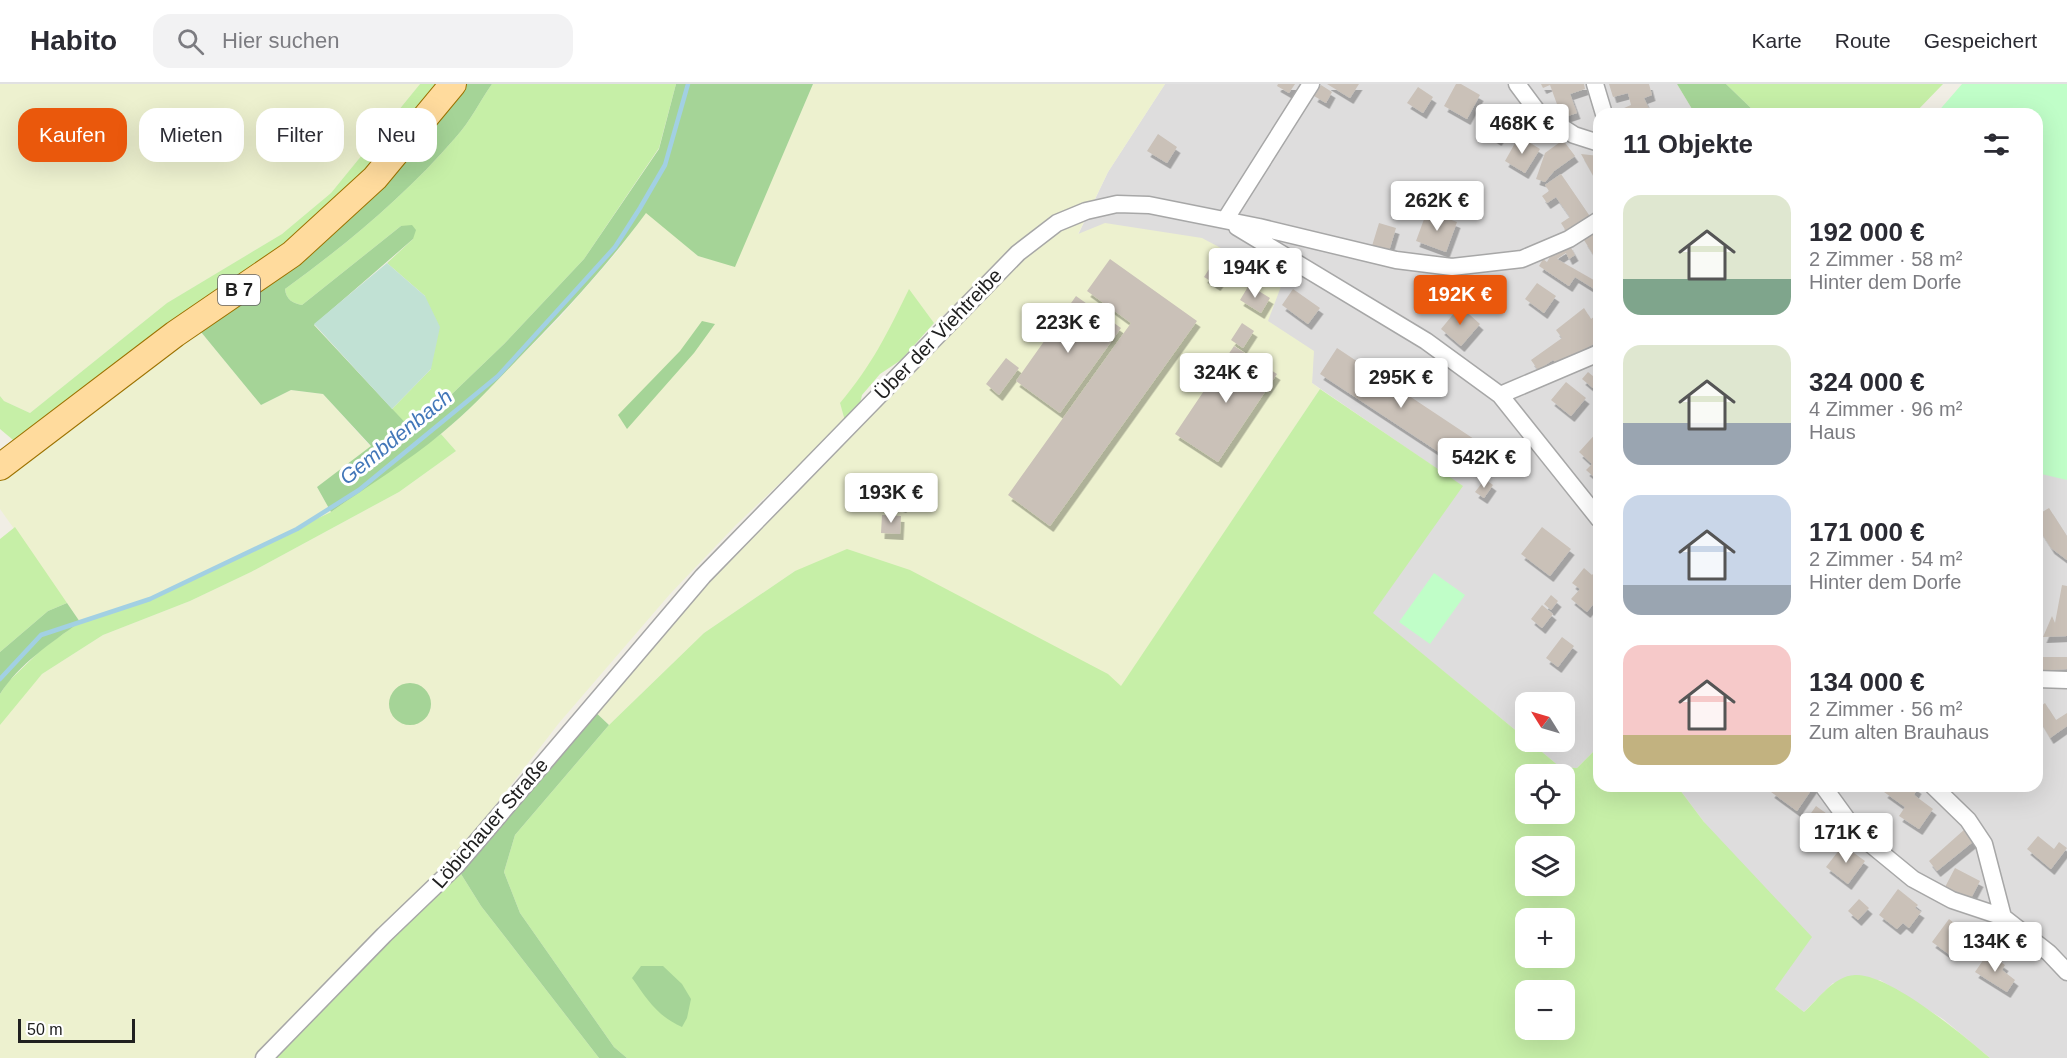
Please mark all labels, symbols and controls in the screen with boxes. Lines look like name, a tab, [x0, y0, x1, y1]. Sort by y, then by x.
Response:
search box	[153, 14, 573, 68]
text: Habito	[30, 25, 117, 56]
icon: search	[174, 25, 207, 58]
text: Hier suchen	[222, 28, 340, 53]
text: Karte	[1752, 29, 1802, 52]
text: Route	[1835, 29, 1891, 52]
text: Gespeichert	[1924, 29, 2037, 52]
pin: 468K €	[1473, 104, 1571, 155]
chip: Kaufen	[18, 108, 127, 162]
chip: Mieten	[139, 108, 244, 162]
chip: Filter	[256, 108, 344, 162]
chip: Neu	[356, 108, 437, 162]
text: 468K €	[1490, 112, 1554, 134]
icon: filters	[1980, 128, 2013, 161]
text: 11 Objekte	[1623, 129, 1753, 159]
pin: 262K €	[1388, 181, 1486, 232]
text: 262K €	[1405, 189, 1469, 211]
text: 192 000 €	[1809, 217, 1925, 247]
icon: home	[1671, 219, 1743, 291]
pin: 194K €	[1206, 248, 1304, 299]
text: 2 Zimmer · 58 m²	[1809, 248, 1962, 270]
text: 194K €	[1223, 256, 1287, 278]
street label: Über der Viehtreibe	[870, 264, 1006, 404]
text: Hinter dem Dorfe	[1809, 271, 1961, 293]
road number: B 7	[218, 275, 260, 305]
pin: 192K €	[1411, 275, 1509, 326]
text: 192K €	[1428, 283, 1492, 305]
pin: 223K €	[1019, 303, 1117, 354]
text: 223K €	[1036, 311, 1100, 333]
pin: 324K €	[1177, 353, 1275, 404]
pin: 295K €	[1352, 358, 1450, 409]
text: 324K €	[1194, 361, 1258, 383]
text: 295K €	[1369, 366, 1433, 388]
text: 324 000 €	[1809, 367, 1925, 397]
icon: home	[1671, 369, 1743, 441]
water label: Gembdenbach	[335, 384, 456, 489]
text: 4 Zimmer · 96 m²	[1809, 398, 1962, 420]
text: Haus	[1809, 421, 1856, 443]
pin: 542K €	[1435, 438, 1533, 489]
text: 542K €	[1452, 446, 1516, 468]
pin: 193K €	[842, 473, 940, 524]
text: 193K €	[859, 481, 923, 503]
text: 171 000 €	[1809, 517, 1925, 547]
icon: home	[1671, 519, 1743, 591]
text: 2 Zimmer · 54 m²	[1809, 548, 1962, 570]
text: Hinter dem Dorfe	[1809, 571, 1961, 593]
text: 134 000 €	[1809, 667, 1925, 697]
icon: home	[1671, 669, 1743, 741]
north arrow	[1515, 692, 1575, 752]
map controls	[1515, 692, 1575, 1040]
text: 2 Zimmer · 56 m²	[1809, 698, 1962, 720]
text: Zum alten Brauhaus	[1809, 721, 1989, 743]
street label: Löbichauer Straße	[428, 754, 552, 892]
button: locate	[1515, 764, 1575, 824]
pin: 171K €	[1797, 813, 1895, 864]
text: 171K €	[1814, 821, 1878, 843]
button: layers	[1515, 836, 1575, 896]
button: +	[1515, 908, 1575, 968]
pin: 134K €	[1946, 922, 2044, 973]
text: 134K €	[1963, 930, 2027, 952]
button: −	[1515, 980, 1575, 1040]
scale bar	[18, 1016, 135, 1044]
text: 50 m	[27, 1021, 63, 1038]

